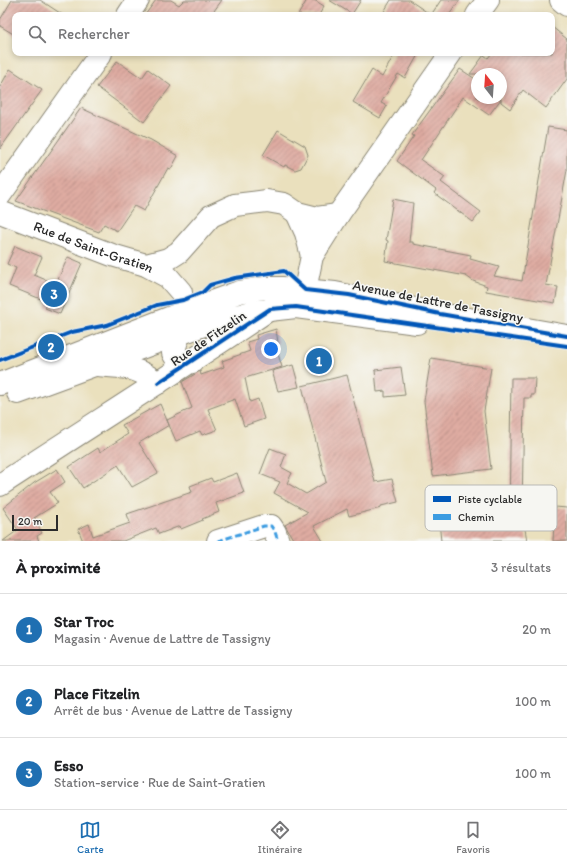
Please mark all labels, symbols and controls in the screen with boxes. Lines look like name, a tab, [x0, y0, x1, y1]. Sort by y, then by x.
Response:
search box	[12, 12, 555, 56]
icon: search	[26, 23, 48, 45]
text: Rechercher	[58, 25, 130, 43]
north arrow	[471, 68, 507, 104]
street label: Rue de Saint-Gratien	[31, 218, 157, 277]
street label: Avenue de Lattre de Tassigny	[351, 277, 525, 326]
pin: 3	[41, 279, 67, 309]
street label: Rue de Fitzelin	[167, 307, 250, 370]
pin: 2	[38, 332, 64, 362]
your location	[261, 339, 281, 359]
pin: 1	[306, 346, 332, 376]
legend	[425, 485, 557, 531]
text: Piste cyclable	[458, 493, 522, 506]
text: Chemin	[458, 511, 495, 524]
scale bar	[12, 513, 58, 532]
text: 20 m	[18, 515, 42, 528]
text: À proximité	[16, 557, 101, 577]
text: 3 résultats	[491, 560, 551, 575]
text: Star Troc	[54, 613, 114, 631]
text: 1	[26, 622, 32, 637]
text: 20 m	[522, 622, 551, 637]
text: Magasin · Avenue de Lattre de Tassigny	[54, 631, 271, 646]
text: Place Fitzelin	[54, 685, 140, 703]
text: 2	[26, 694, 32, 709]
text: 100 m	[515, 694, 551, 709]
text: Arrêt de bus · Avenue de Lattre de Tassigny	[54, 703, 292, 718]
text: Esso	[54, 757, 83, 775]
text: 3	[25, 766, 33, 781]
text: 100 m	[515, 766, 551, 781]
text: Station-service · Rue de Saint-Gratien	[54, 775, 265, 790]
tab: Carte	[77, 819, 104, 856]
tab: Itinéraire	[258, 819, 302, 856]
tab: Favoris	[456, 819, 490, 856]

